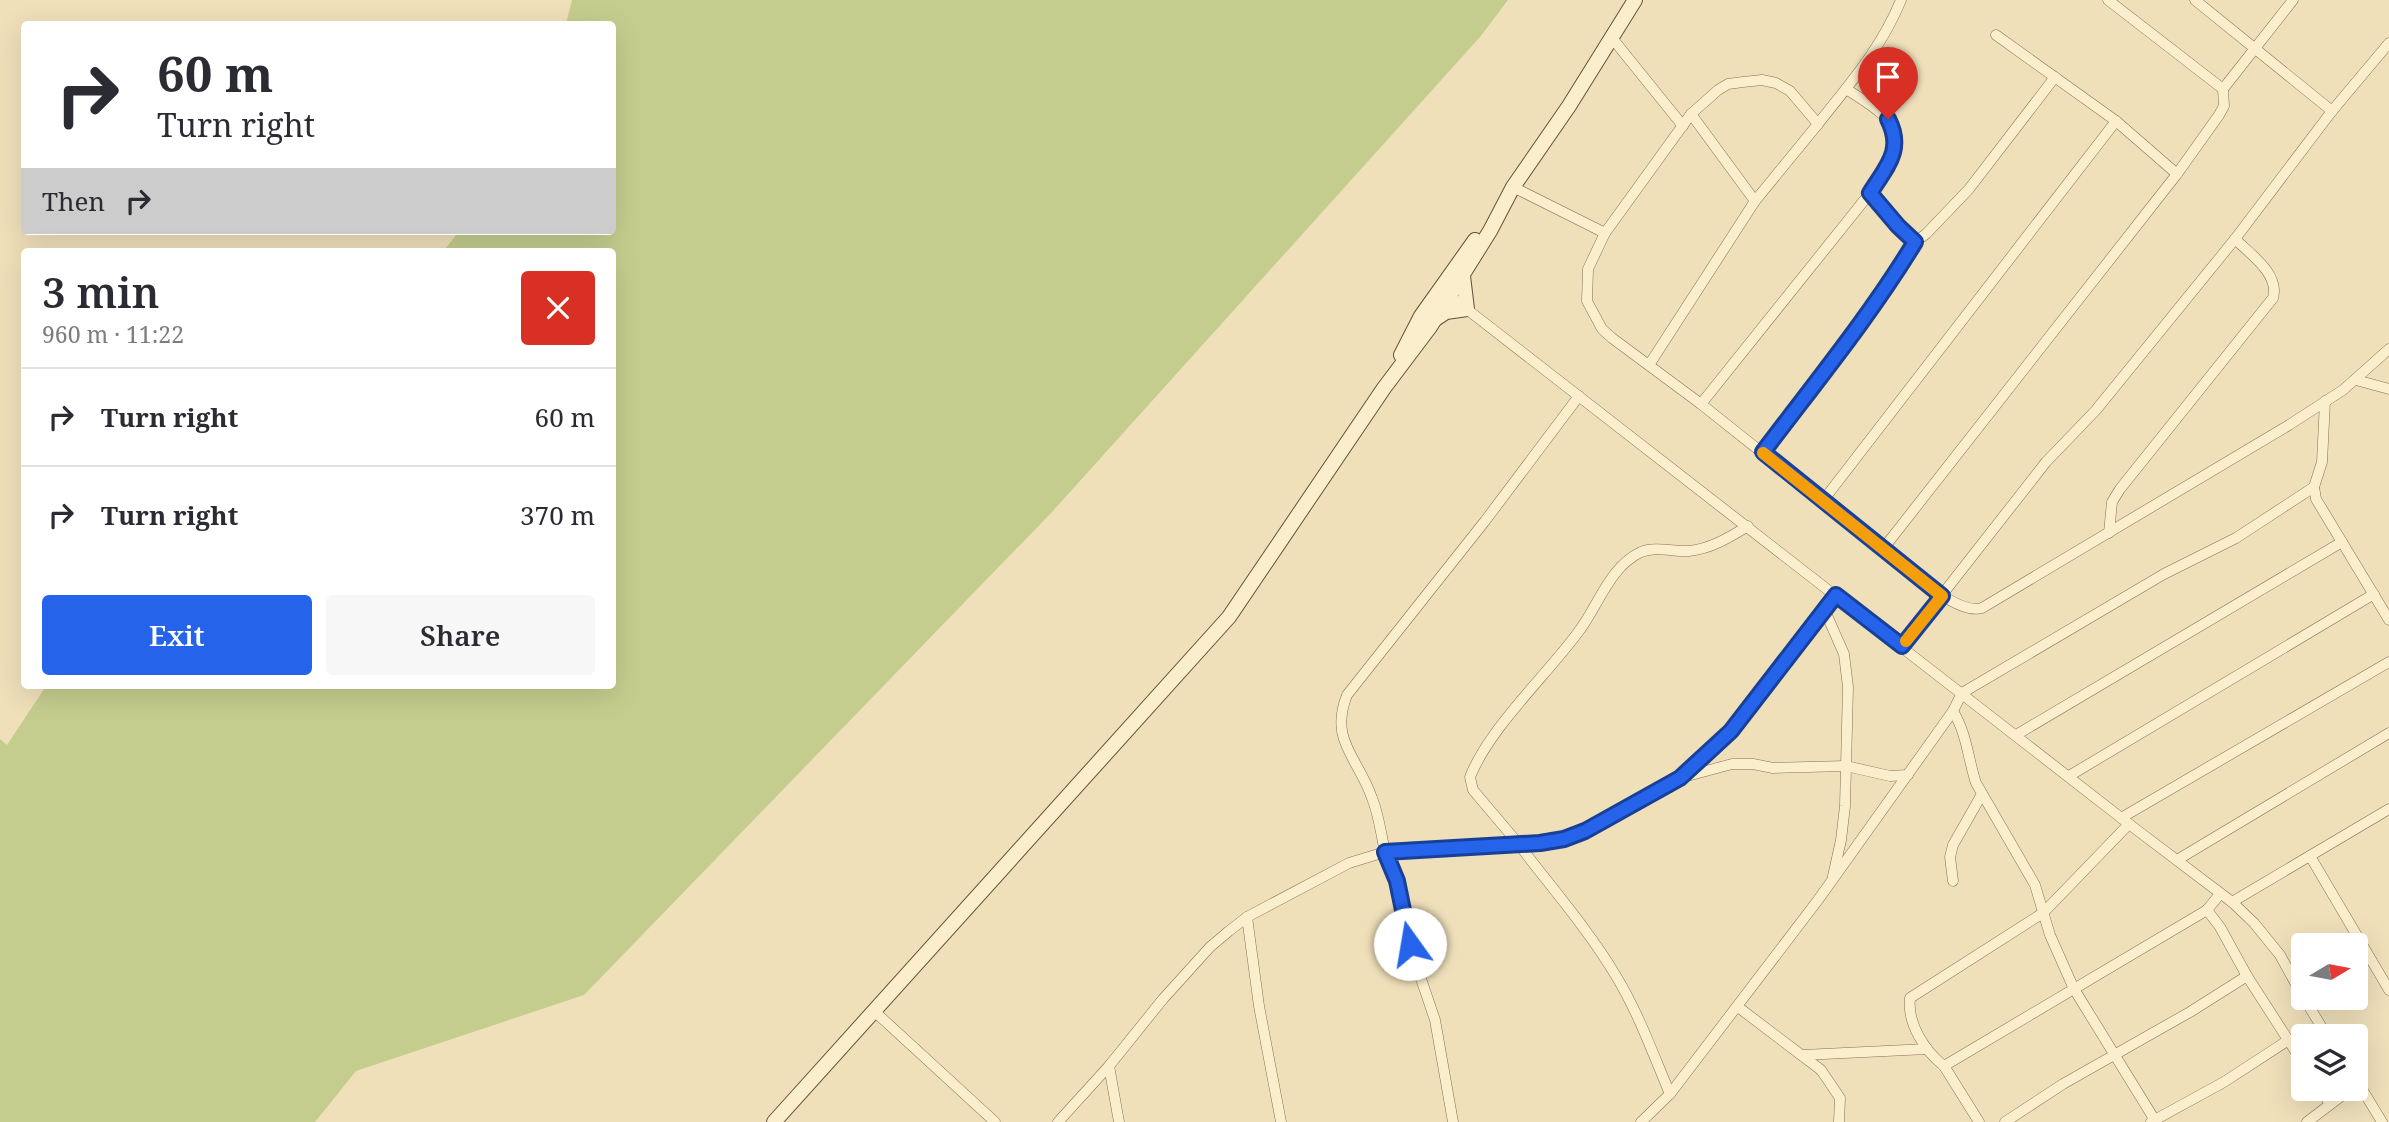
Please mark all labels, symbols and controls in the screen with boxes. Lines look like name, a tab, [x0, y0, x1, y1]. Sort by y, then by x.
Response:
text: 60 m	[157, 40, 273, 106]
pin	[1858, 47, 1918, 119]
icon: right	[42, 49, 133, 140]
icon: arrive	[1869, 58, 1907, 96]
text: Turn right	[157, 103, 315, 146]
icon: right	[119, 182, 157, 220]
text: Then	[42, 183, 105, 219]
text: 3 min	[42, 263, 159, 320]
button: close	[521, 271, 595, 345]
text: 960 m · 11:22	[42, 318, 184, 350]
icon: right	[42, 398, 80, 436]
text: Turn right	[101, 399, 238, 435]
text: 60 m	[535, 399, 595, 435]
icon: right	[42, 496, 80, 534]
text: Turn right	[101, 497, 238, 533]
text: 370 m	[520, 497, 595, 533]
button: Exit	[42, 595, 312, 675]
button: Share	[326, 595, 595, 675]
position arrow	[1373, 907, 1447, 981]
north arrow	[2291, 933, 2368, 1010]
map controls	[2291, 933, 2368, 1101]
button: layers	[2291, 1024, 2368, 1101]

